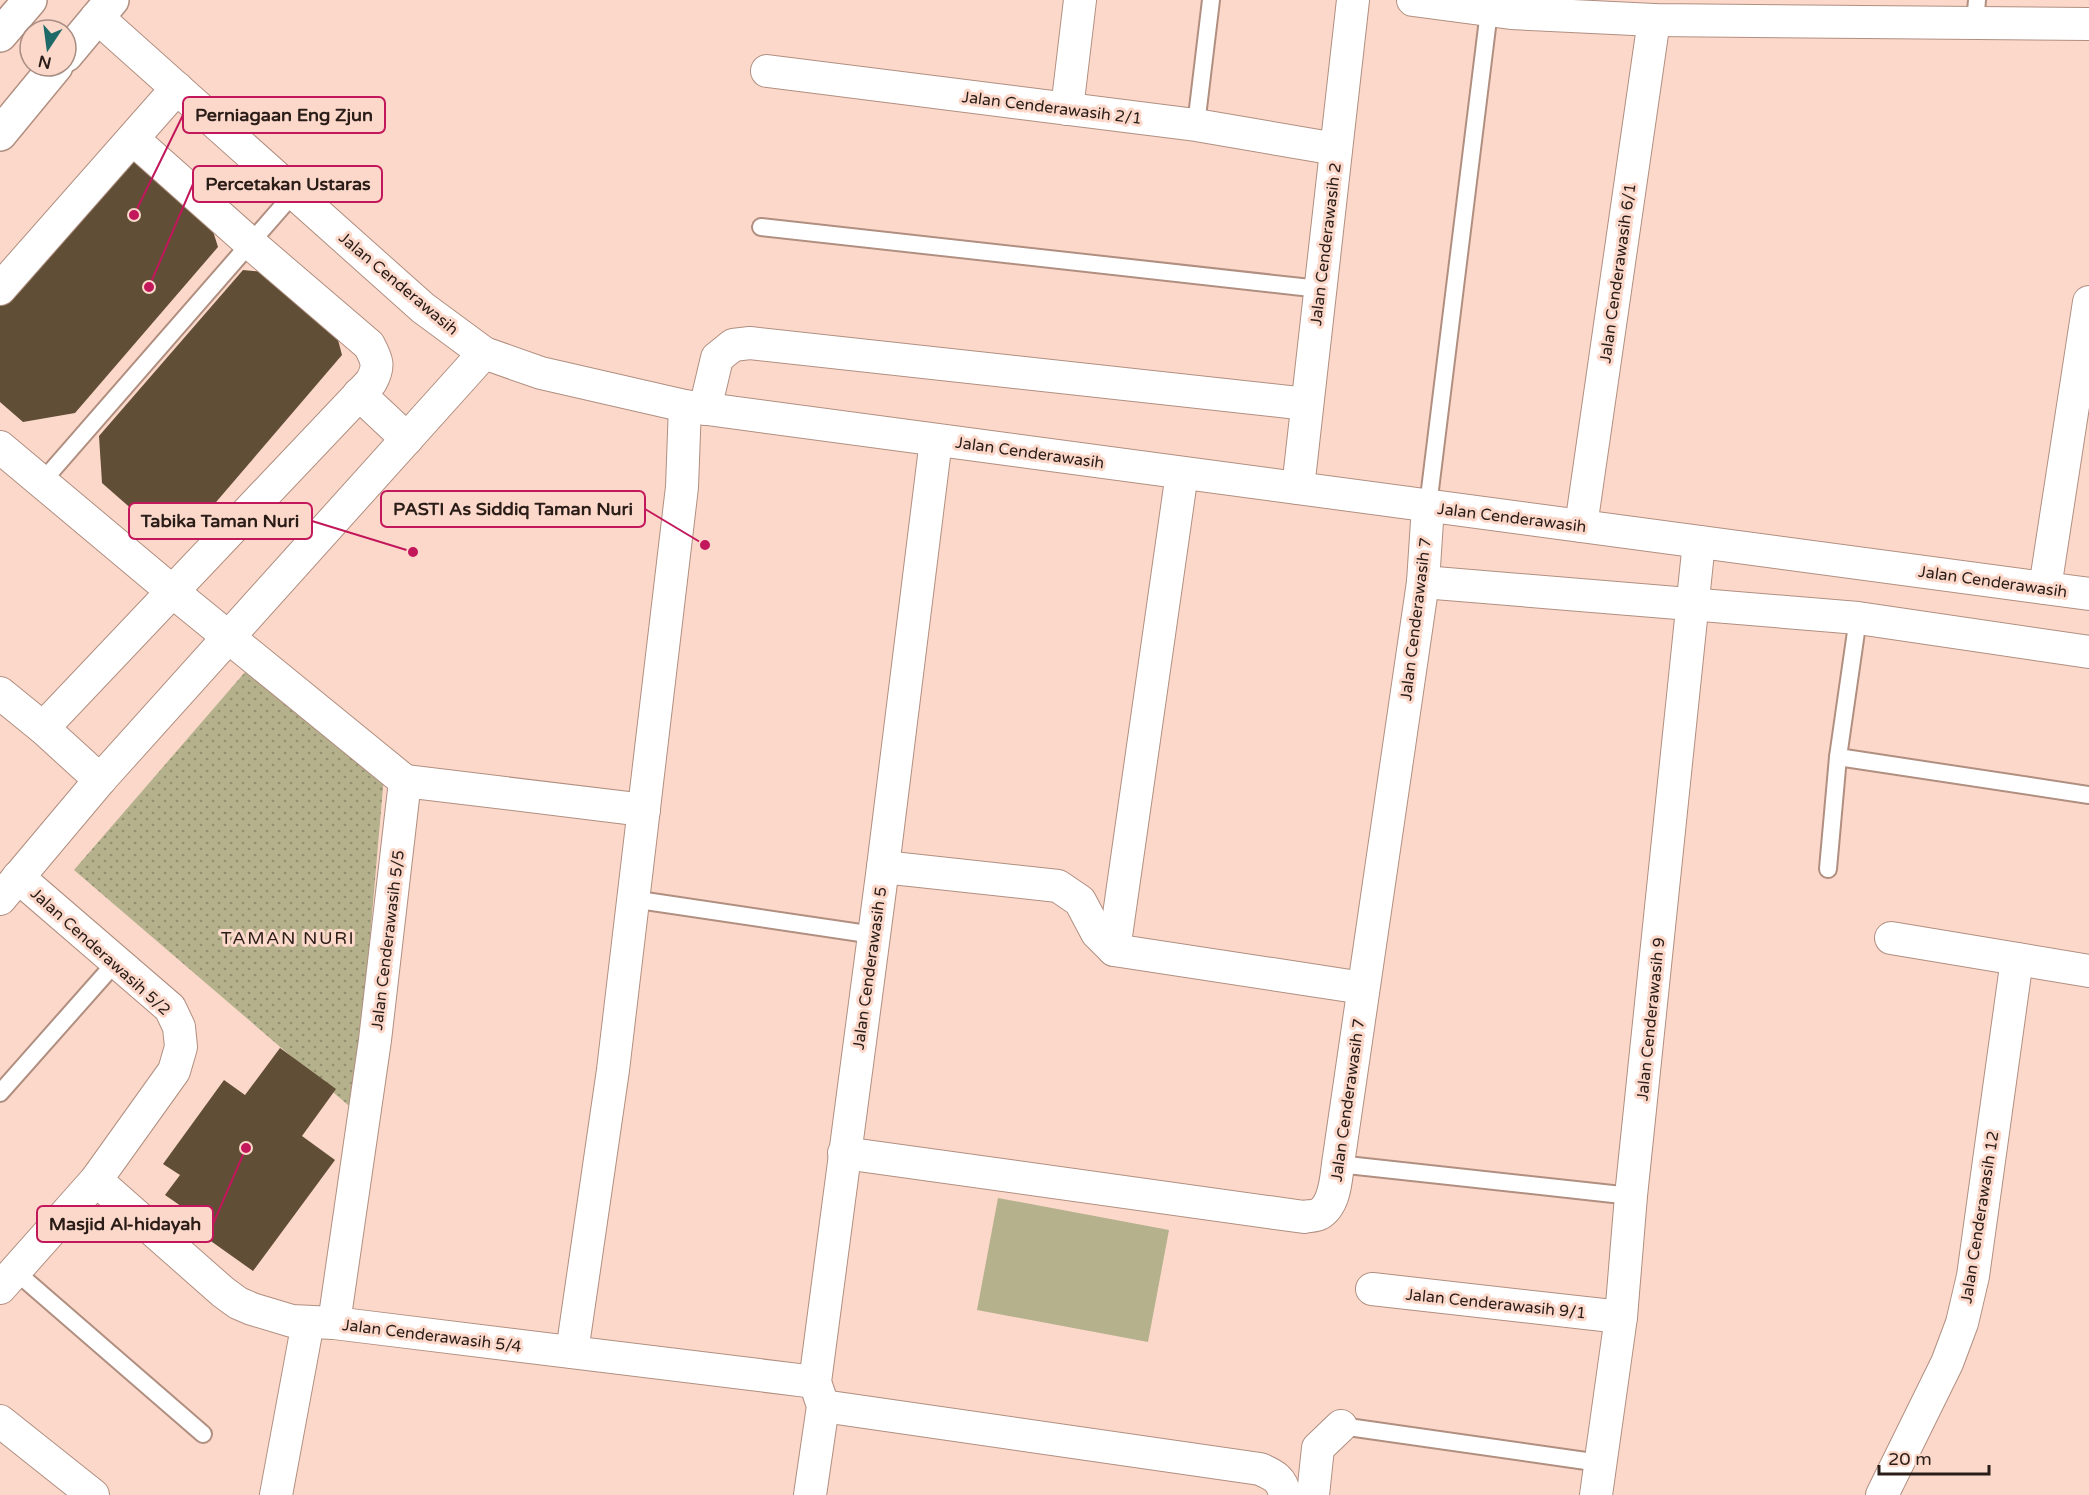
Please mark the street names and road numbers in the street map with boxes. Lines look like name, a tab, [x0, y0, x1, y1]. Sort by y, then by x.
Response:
street label: Jalan Cenderawasih 2/1	[961, 87, 1143, 129]
street label: Jalan Cenderawasih 2	[1306, 161, 1346, 327]
street label: Jalan Cenderawasih 6/1	[1595, 182, 1641, 364]
street label: Jalan Cenderawasih	[334, 228, 462, 340]
street label: Jalan Cenderawasih	[954, 433, 1106, 473]
street label: Jalan Cenderawasih	[1436, 499, 1588, 537]
street label: Jalan Cenderawasih 7	[1396, 536, 1436, 702]
street label: Jalan Cenderawasih	[1917, 562, 2069, 602]
street label: Jalan Cenderawasih 5/5	[367, 849, 409, 1031]
street label: Jalan Cenderawasih 5/2	[26, 884, 174, 1020]
street label: Jalan Cenderawasih 5	[849, 885, 891, 1051]
street label: Jalan Cenderawasih 9	[1632, 936, 1670, 1102]
street label: Jalan Cenderawasih 7	[1327, 1017, 1369, 1183]
street label: Jalan Cenderawasih 12	[1956, 1129, 2004, 1305]
street label: Jalan Cenderawasih 9/1	[1405, 1285, 1587, 1323]
street label: Jalan Cenderawasih 5/4	[341, 1315, 523, 1357]

